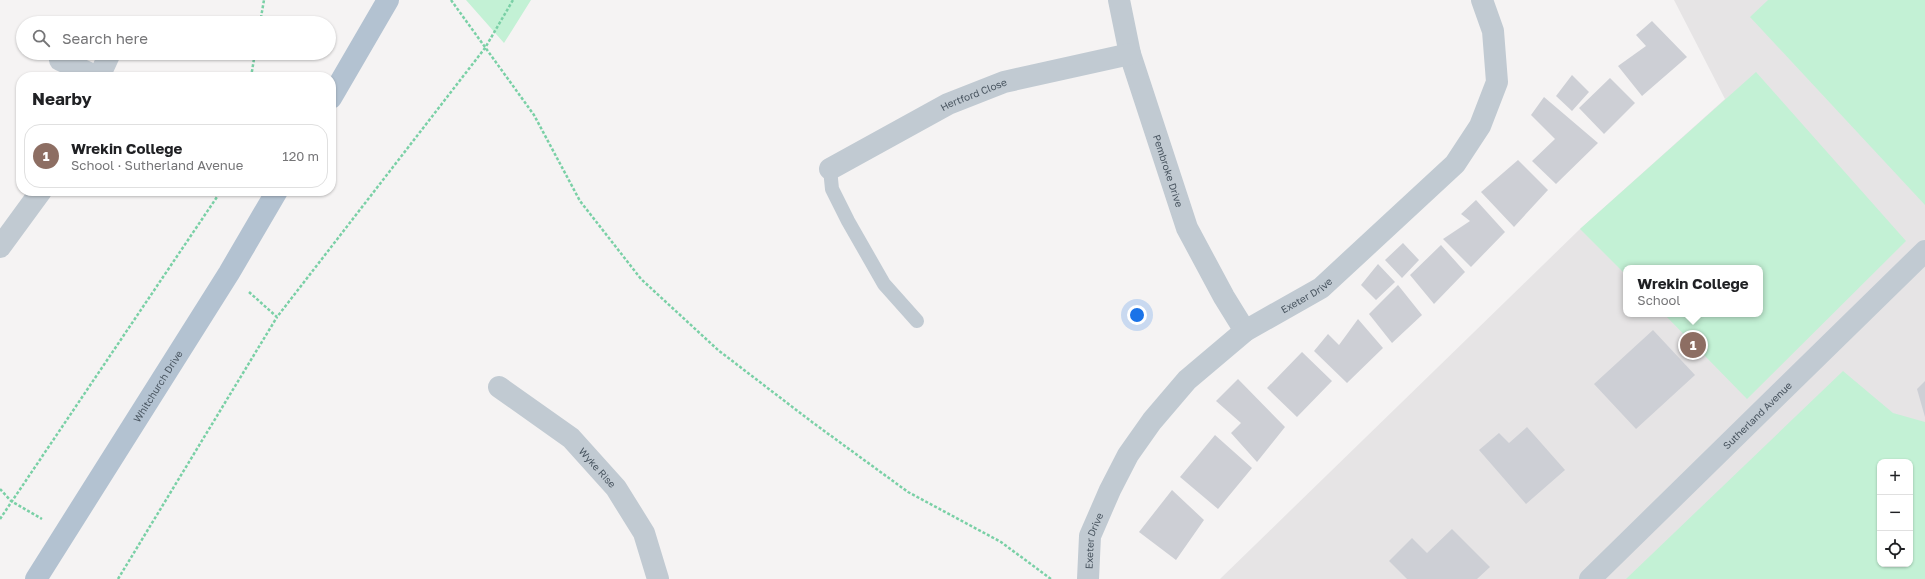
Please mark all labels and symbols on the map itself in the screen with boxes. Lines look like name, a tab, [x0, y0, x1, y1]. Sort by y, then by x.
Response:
street label: Hertford Close	[938, 75, 1009, 113]
street label: Pembroke Drive	[1151, 133, 1186, 209]
street label: Exeter Drive	[1278, 275, 1335, 316]
your location	[1127, 305, 1147, 325]
pin: 1	[1680, 330, 1706, 360]
street label: Whitchurch Drive	[130, 348, 185, 424]
street label: Sutherland Avenue	[1720, 379, 1794, 452]
street label: Wyke Rise	[577, 445, 619, 490]
street label: Exeter Drive	[1082, 510, 1106, 569]

